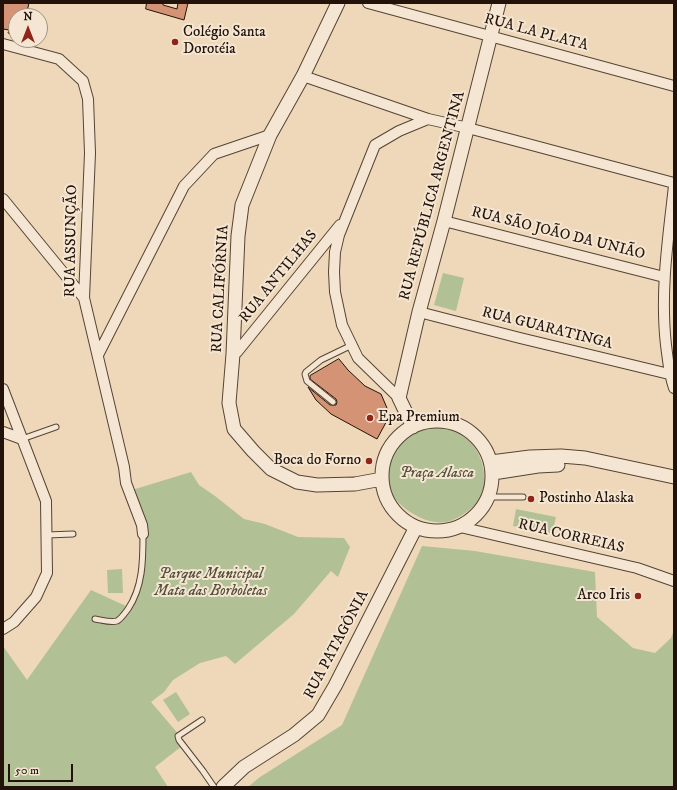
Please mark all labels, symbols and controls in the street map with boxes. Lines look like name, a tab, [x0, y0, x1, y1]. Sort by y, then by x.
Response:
north arrow	[8, 8, 48, 48]
text: N	[23, 10, 33, 24]
street label: RUA LA PLATA	[482, 10, 590, 56]
place label: Colégio Santa Dorotéia	[183, 24, 266, 59]
marker: Colégio Santa Dorotéia	[170, 37, 180, 47]
street label: RUA REPÚBLICA ARGENTINA	[396, 90, 470, 302]
street label: RUA ASSUNÇÃO	[62, 184, 82, 298]
street label: RUA SÃO JOÃO DA UNIÃO	[469, 204, 647, 264]
street label: RUA CALIFÓRNIA	[209, 225, 233, 353]
street label: RUA ANTILHAS	[236, 227, 322, 327]
street label: RUA GUARATINGA	[480, 304, 614, 354]
place label: Epa Premium	[378, 409, 460, 427]
marker: Epa Premium	[365, 413, 375, 423]
place label: Boca do Forno	[274, 452, 361, 470]
marker: Boca do Forno	[364, 456, 374, 466]
park label: Praça Alasca	[400, 465, 474, 483]
place label: Postinho Alaska	[539, 490, 634, 508]
marker: Postinho Alaska	[526, 494, 536, 504]
street label: RUA CORREIAS	[516, 516, 626, 558]
park label: Parque Municipal Mata das Borboletas	[155, 566, 267, 601]
place label: Arco Iris	[577, 587, 630, 605]
street label: RUA PATAGÔNIA	[301, 588, 373, 702]
marker: Arco Iris	[633, 591, 643, 601]
scale bar	[10, 756, 75, 782]
text: 50 m	[15, 763, 39, 778]

